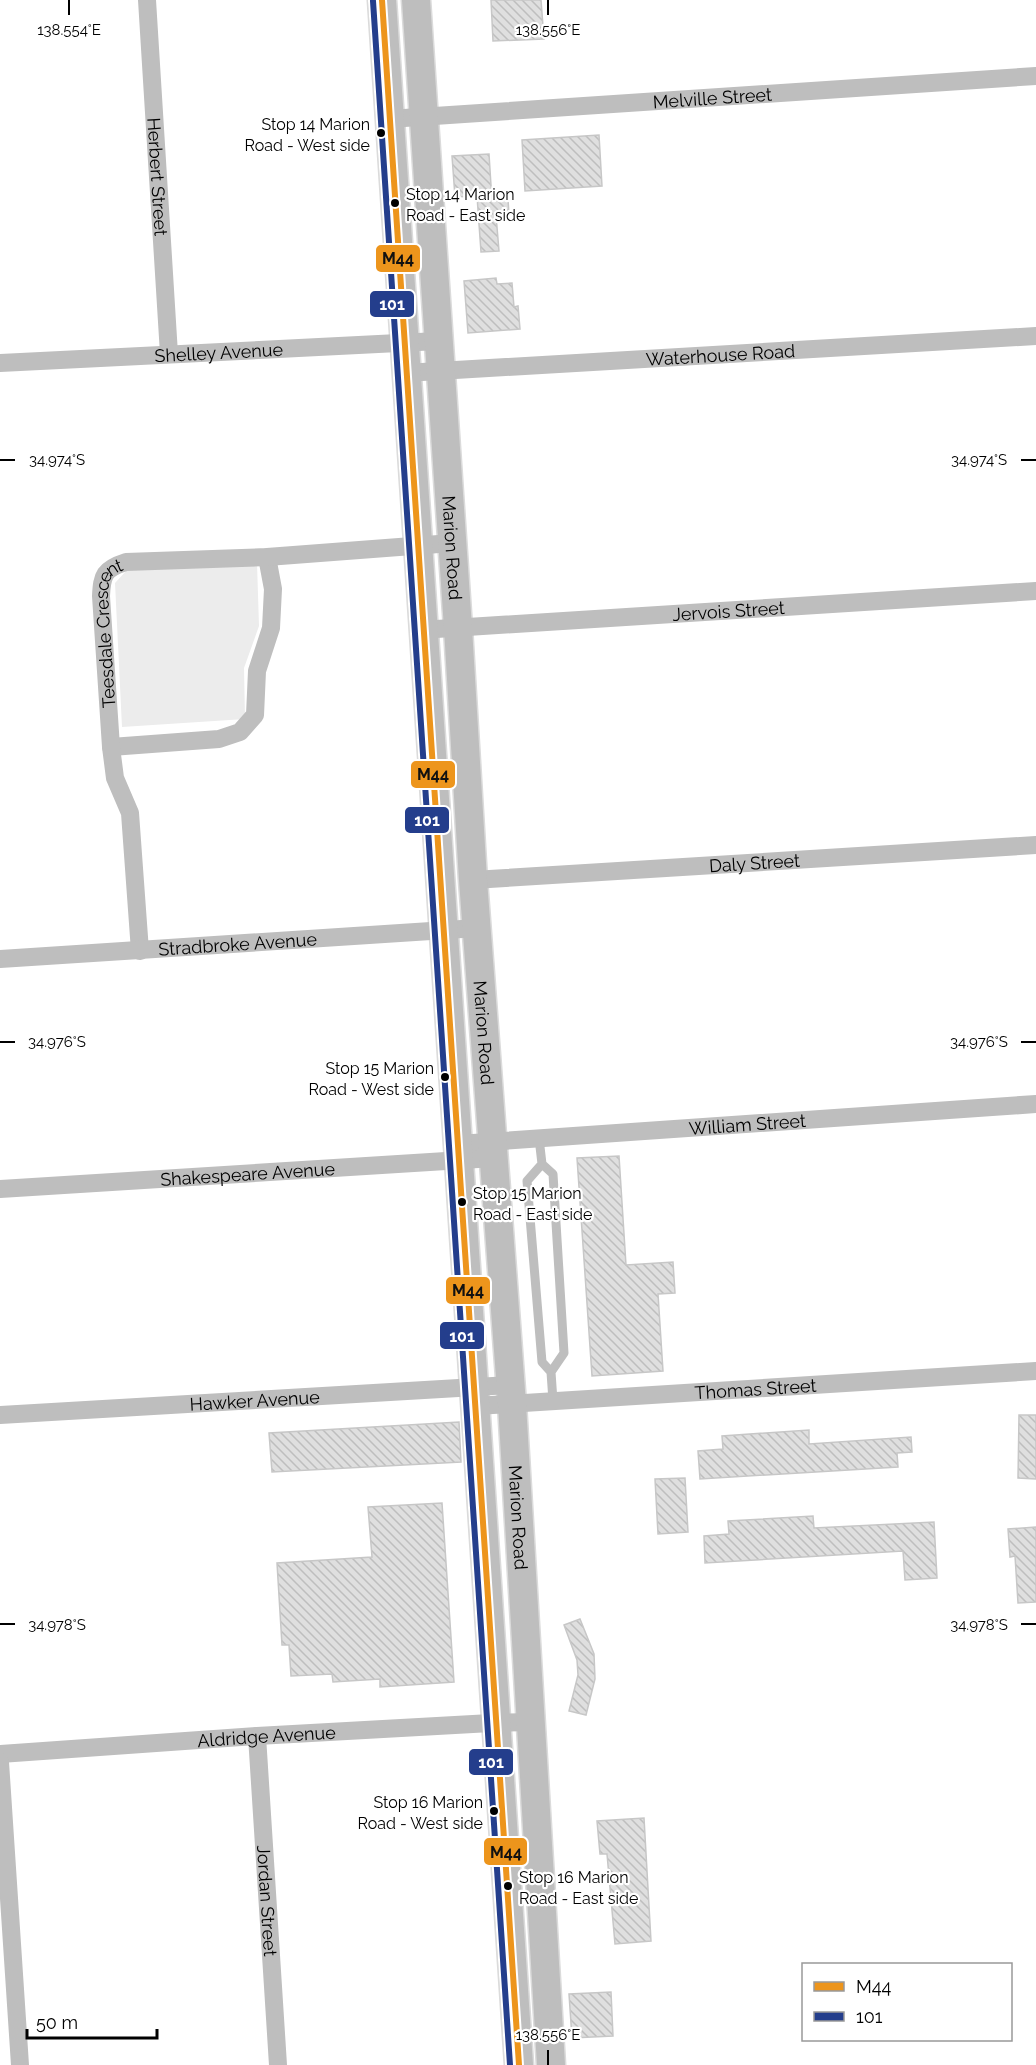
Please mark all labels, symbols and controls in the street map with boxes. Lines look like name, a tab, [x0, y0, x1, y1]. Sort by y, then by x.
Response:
text: 138.554°E	[37, 21, 101, 39]
text: 138.556°E	[516, 21, 580, 39]
street label: Melville Street	[652, 83, 772, 112]
place label: Stop 14 Marion Road - West side	[244, 115, 370, 155]
street label: Herbert Street	[144, 117, 172, 237]
marker: Stop 14 Marion Road - West side	[375, 127, 387, 139]
place label: Stop 14 Marion Road - East side	[406, 185, 525, 225]
marker: Stop 14 Marion Road - East side	[389, 197, 401, 209]
line badge: M44	[375, 244, 421, 273]
text: M44	[382, 249, 414, 268]
line badge: 101	[369, 290, 415, 318]
text: 101	[379, 295, 405, 314]
street label: Shelley Avenue	[154, 338, 284, 366]
street label: Waterhouse Road	[645, 340, 796, 369]
text: 34.974°S	[29, 451, 85, 469]
text: 34.974°S	[951, 451, 1007, 469]
street label: Marion Road	[439, 495, 467, 601]
street label: Teesdale Crescent	[90, 554, 125, 709]
street label: Jervois Street	[672, 596, 785, 625]
line badge: M44	[410, 760, 456, 789]
text: M44	[417, 765, 449, 784]
line badge: 101	[404, 806, 450, 834]
text: 101	[414, 811, 440, 830]
street label: Daly Street	[708, 849, 801, 876]
street label: Stradbroke Avenue	[158, 928, 318, 959]
street label: Marion Road	[470, 980, 499, 1086]
text: 34.976°S	[28, 1033, 86, 1051]
text: 34.976°S	[950, 1033, 1008, 1051]
place label: Stop 15 Marion Road - West side	[308, 1059, 434, 1099]
marker: Stop 15 Marion Road - West side	[439, 1071, 451, 1083]
street label: William Street	[688, 1109, 807, 1139]
street label: Shakespeare Avenue	[160, 1157, 336, 1189]
place label: Stop 15 Marion Road - East side	[473, 1184, 592, 1224]
marker: Stop 15 Marion Road - East side	[456, 1196, 468, 1208]
line badge: M44	[445, 1276, 491, 1305]
text: M44	[452, 1281, 484, 1300]
line badge: 101	[439, 1321, 485, 1350]
text: 101	[449, 1327, 475, 1346]
street label: Thomas Street	[694, 1374, 817, 1403]
street label: Hawker Avenue	[189, 1386, 321, 1414]
street label: Marion Road	[505, 1465, 532, 1570]
text: 34.978°S	[28, 1616, 86, 1634]
text: 34.978°S	[950, 1616, 1008, 1634]
street label: Aldridge Avenue	[196, 1721, 337, 1751]
line badge: 101	[468, 1748, 514, 1776]
text: 101	[478, 1753, 504, 1772]
place label: Stop 16 Marion Road - West side	[357, 1793, 483, 1833]
marker: Stop 16 Marion Road - West side	[488, 1805, 500, 1817]
line badge: M44	[483, 1837, 528, 1866]
text: M44	[490, 1843, 522, 1862]
street label: Jordan Street	[253, 1844, 282, 1957]
place label: Stop 16 Marion Road - East side	[519, 1868, 638, 1908]
marker: Stop 16 Marion Road - East side	[502, 1880, 514, 1892]
legend	[802, 1963, 1012, 2041]
text: M44	[856, 1976, 892, 1997]
scale bar	[27, 2002, 158, 2040]
text: 101	[856, 2006, 883, 2027]
text: 50 m	[36, 2012, 78, 2033]
text: 138.556°E	[516, 2026, 580, 2044]

